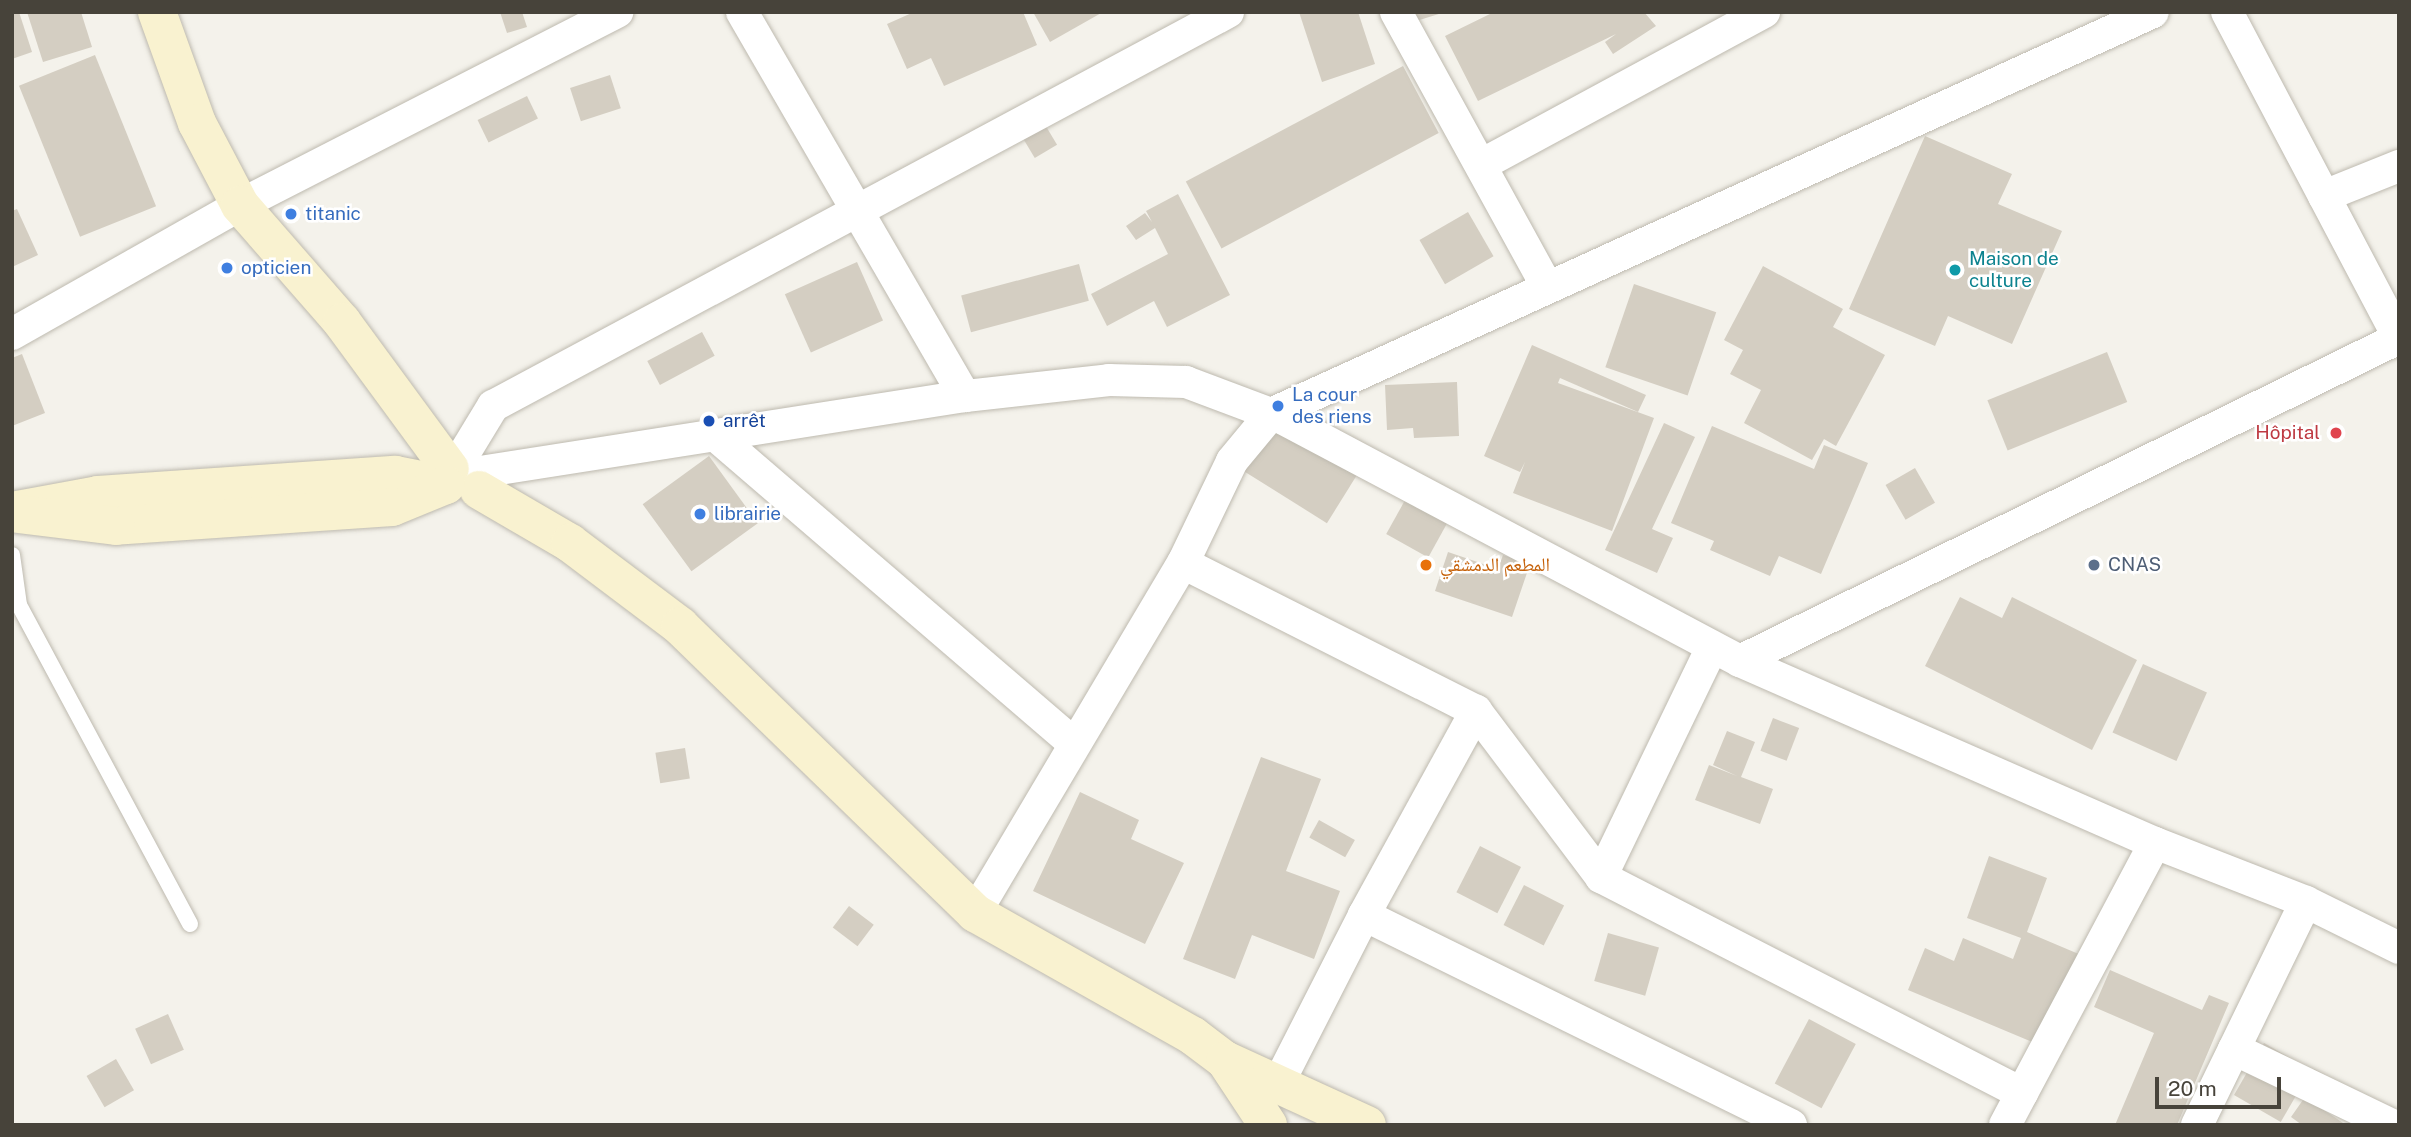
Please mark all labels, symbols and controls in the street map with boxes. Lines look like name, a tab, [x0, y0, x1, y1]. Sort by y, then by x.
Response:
place label: titanic	[305, 203, 361, 225]
marker: titanic	[283, 206, 299, 222]
place label: Maison de culture	[1969, 248, 2059, 292]
place label: opticien	[241, 257, 311, 279]
marker: opticien	[219, 260, 235, 276]
marker: Maison de culture	[1947, 262, 1963, 278]
place label: La cour des riens	[1292, 384, 1372, 428]
marker: La cour des riens	[1270, 398, 1286, 414]
place label: arrêt	[723, 410, 766, 432]
marker: arrêt	[701, 413, 717, 429]
place label: Hôpital	[2255, 422, 2320, 444]
marker: Hôpital	[2326, 423, 2346, 443]
place label: librairie	[714, 503, 781, 525]
marker: librairie	[692, 506, 708, 522]
place label: المطعم الدمشقي	[1440, 554, 1550, 576]
place label: CNAS	[2108, 554, 2161, 576]
marker: المطعم الدمشقي	[1418, 557, 1434, 573]
marker: CNAS	[2086, 557, 2102, 573]
scale bar	[2159, 1064, 2285, 1108]
text: 20 m	[2168, 1076, 2217, 1101]

